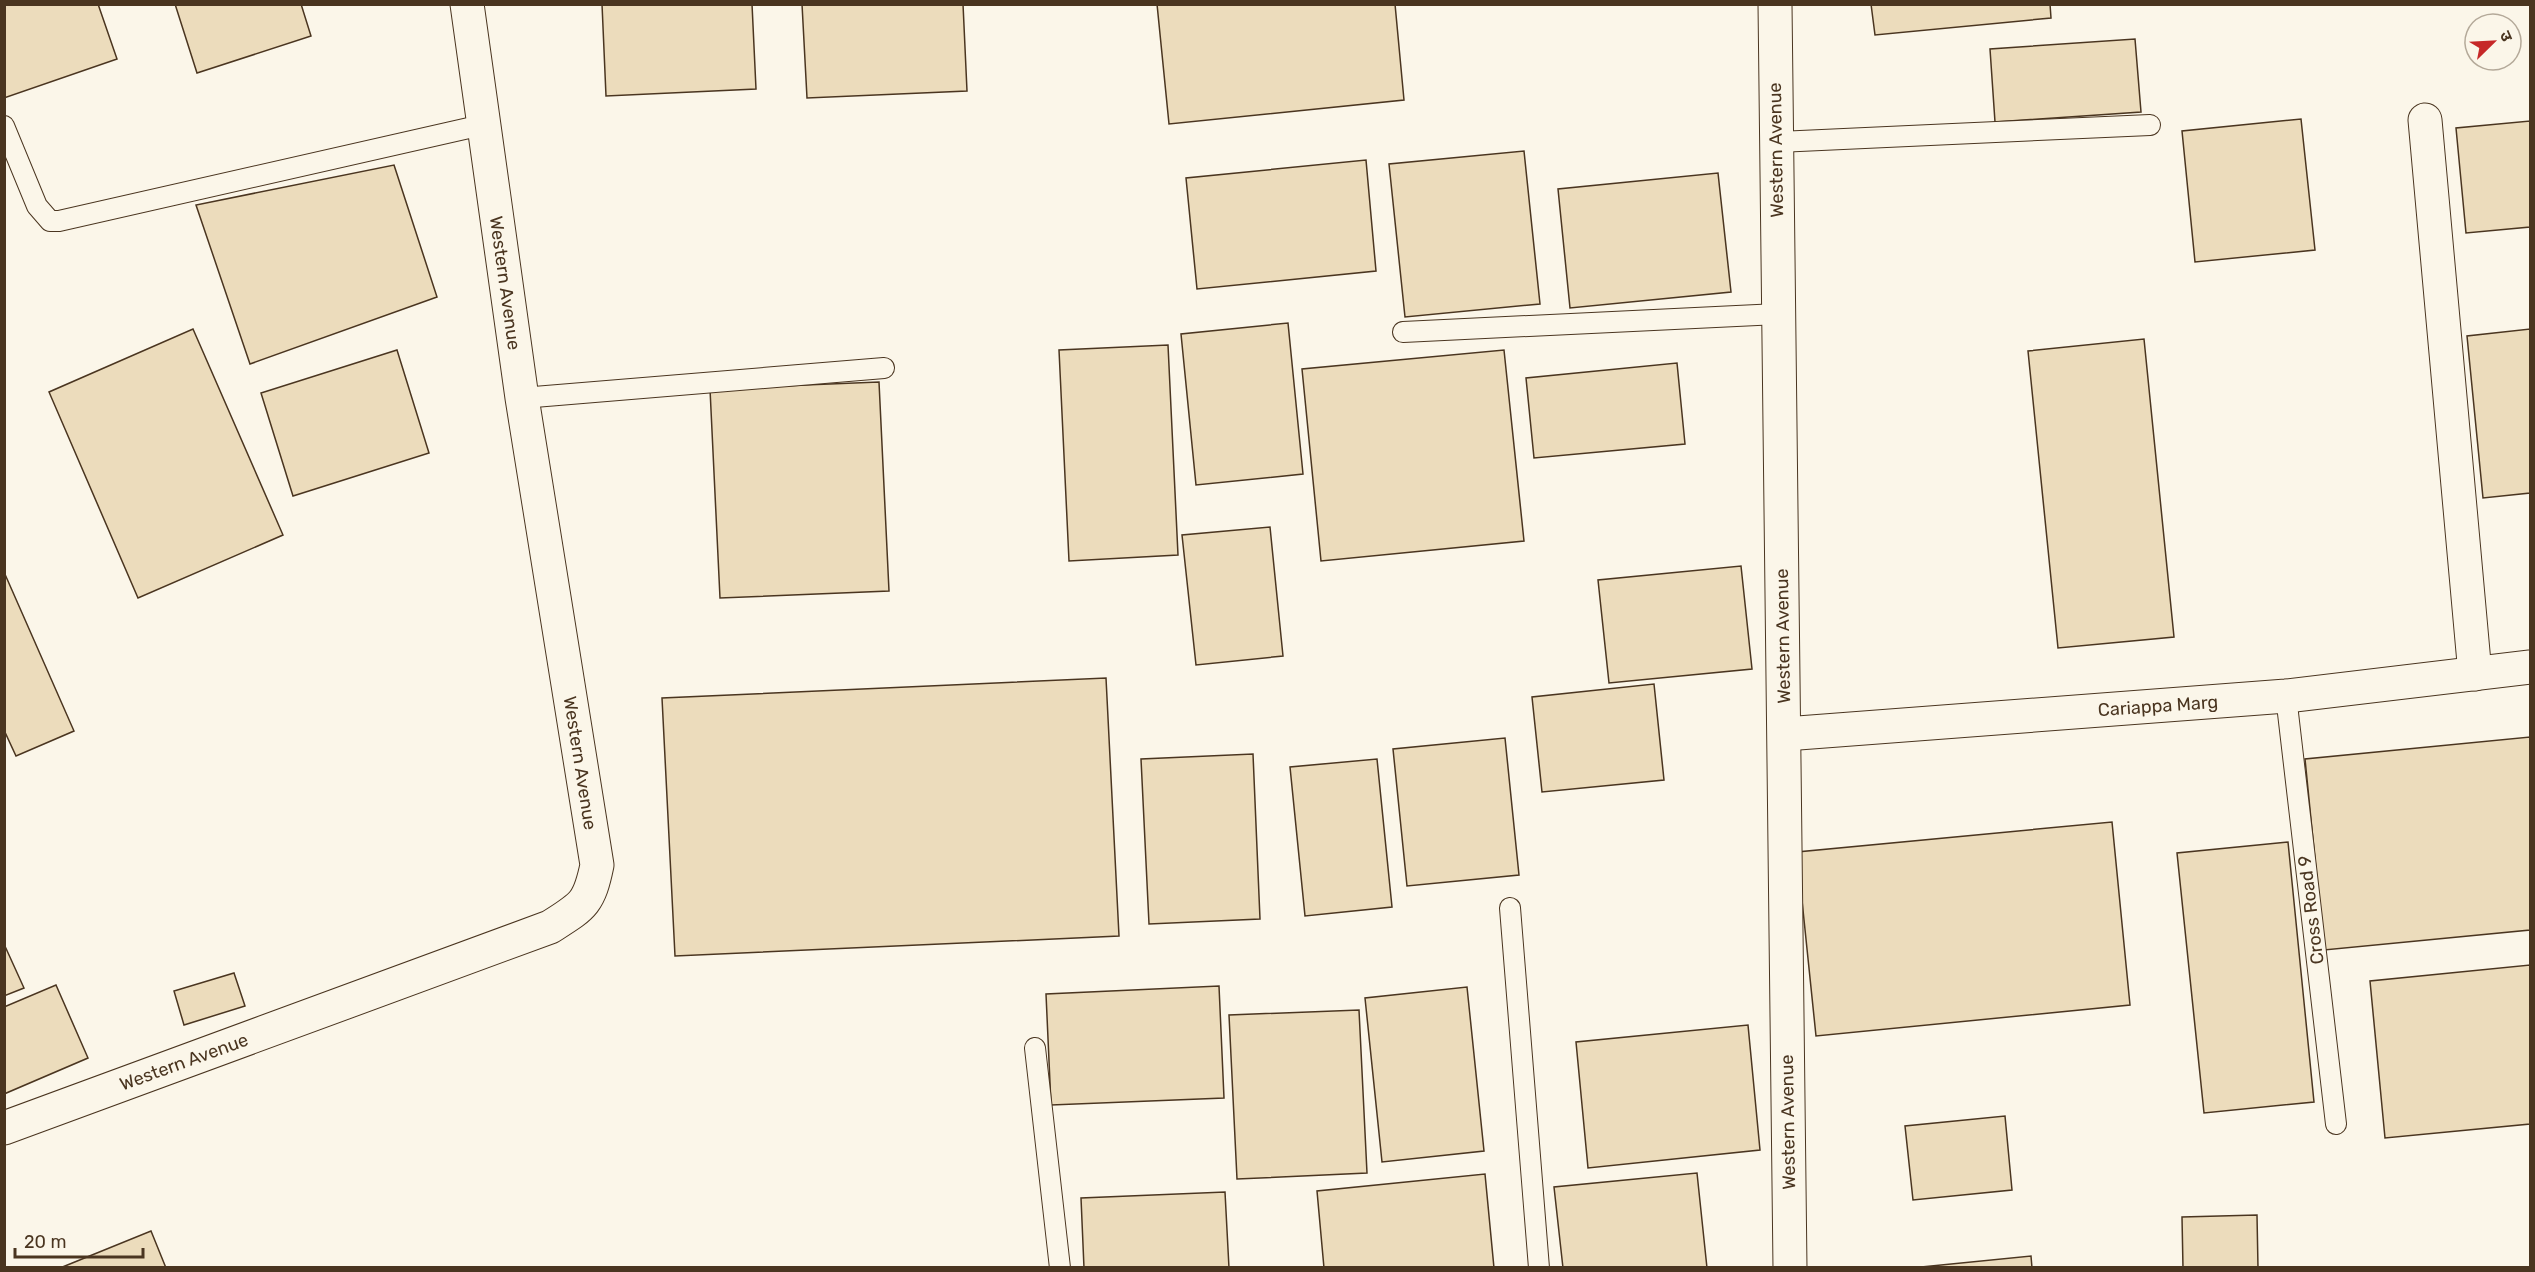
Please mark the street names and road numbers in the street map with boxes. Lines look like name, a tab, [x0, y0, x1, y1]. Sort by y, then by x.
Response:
street label: Western Avenue	[1764, 82, 1788, 218]
street label: Western Avenue	[485, 215, 525, 351]
street label: Western Avenue	[1771, 568, 1795, 704]
street label: Cariappa Marg	[2097, 691, 2219, 721]
street label: Western Avenue	[559, 695, 601, 831]
street label: Cross Road 9	[2293, 854, 2329, 966]
street label: Western Avenue	[117, 1029, 251, 1095]
street label: Western Avenue	[1776, 1054, 1800, 1190]

